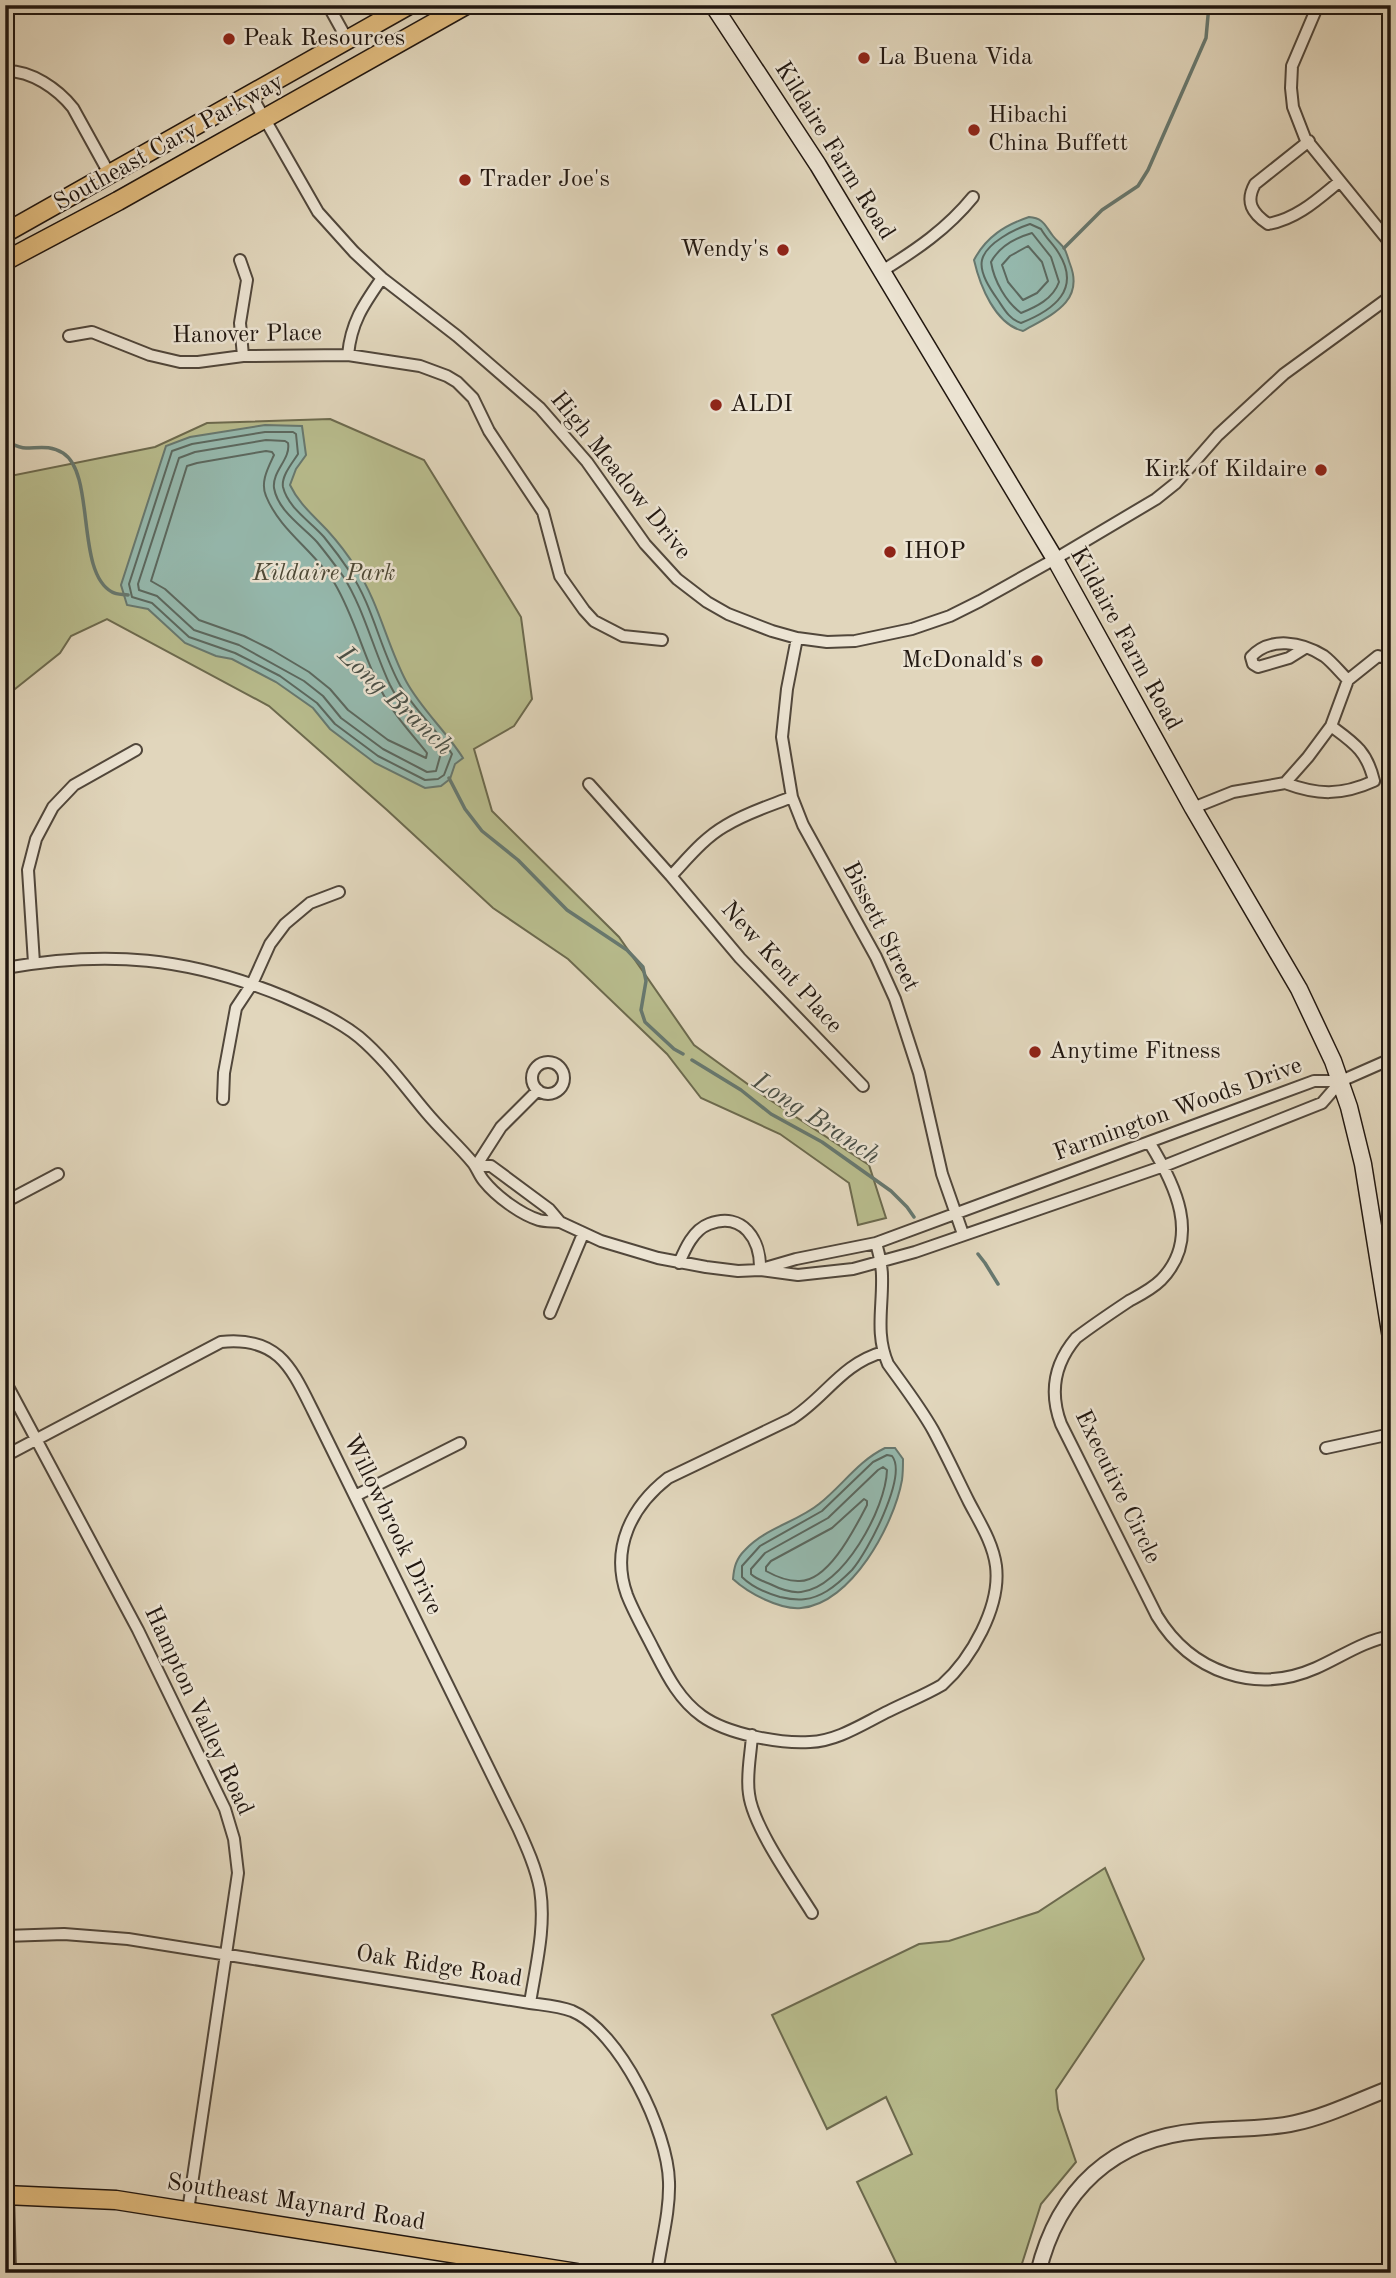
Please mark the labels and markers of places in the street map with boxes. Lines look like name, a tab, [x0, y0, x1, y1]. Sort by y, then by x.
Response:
place label: Peak Resources	[243, 27, 405, 51]
marker: Peak Resources	[221, 31, 237, 47]
place label: La Buena Vida	[878, 46, 1033, 70]
marker: La Buena Vida	[856, 50, 872, 66]
place label: Hibachi China Buffett	[988, 104, 1128, 156]
marker: Hibachi China Buffett	[966, 122, 982, 138]
place label: Trader Joe's	[479, 168, 610, 192]
marker: Trader Joe's	[457, 172, 473, 188]
place label: Wendy's	[680, 238, 769, 262]
marker: Wendy's	[775, 242, 791, 258]
place label: ALDI	[730, 393, 793, 417]
marker: ALDI	[708, 397, 724, 413]
place label: Kirk of Kildaire	[1144, 458, 1307, 482]
marker: Kirk of Kildaire	[1313, 462, 1329, 478]
place label: IHOP	[904, 540, 966, 564]
marker: IHOP	[882, 544, 898, 560]
place label: McDonald's	[902, 649, 1023, 673]
marker: McDonald's	[1029, 653, 1045, 669]
place label: Anytime Fitness	[1049, 1040, 1221, 1064]
marker: Anytime Fitness	[1027, 1044, 1043, 1060]

